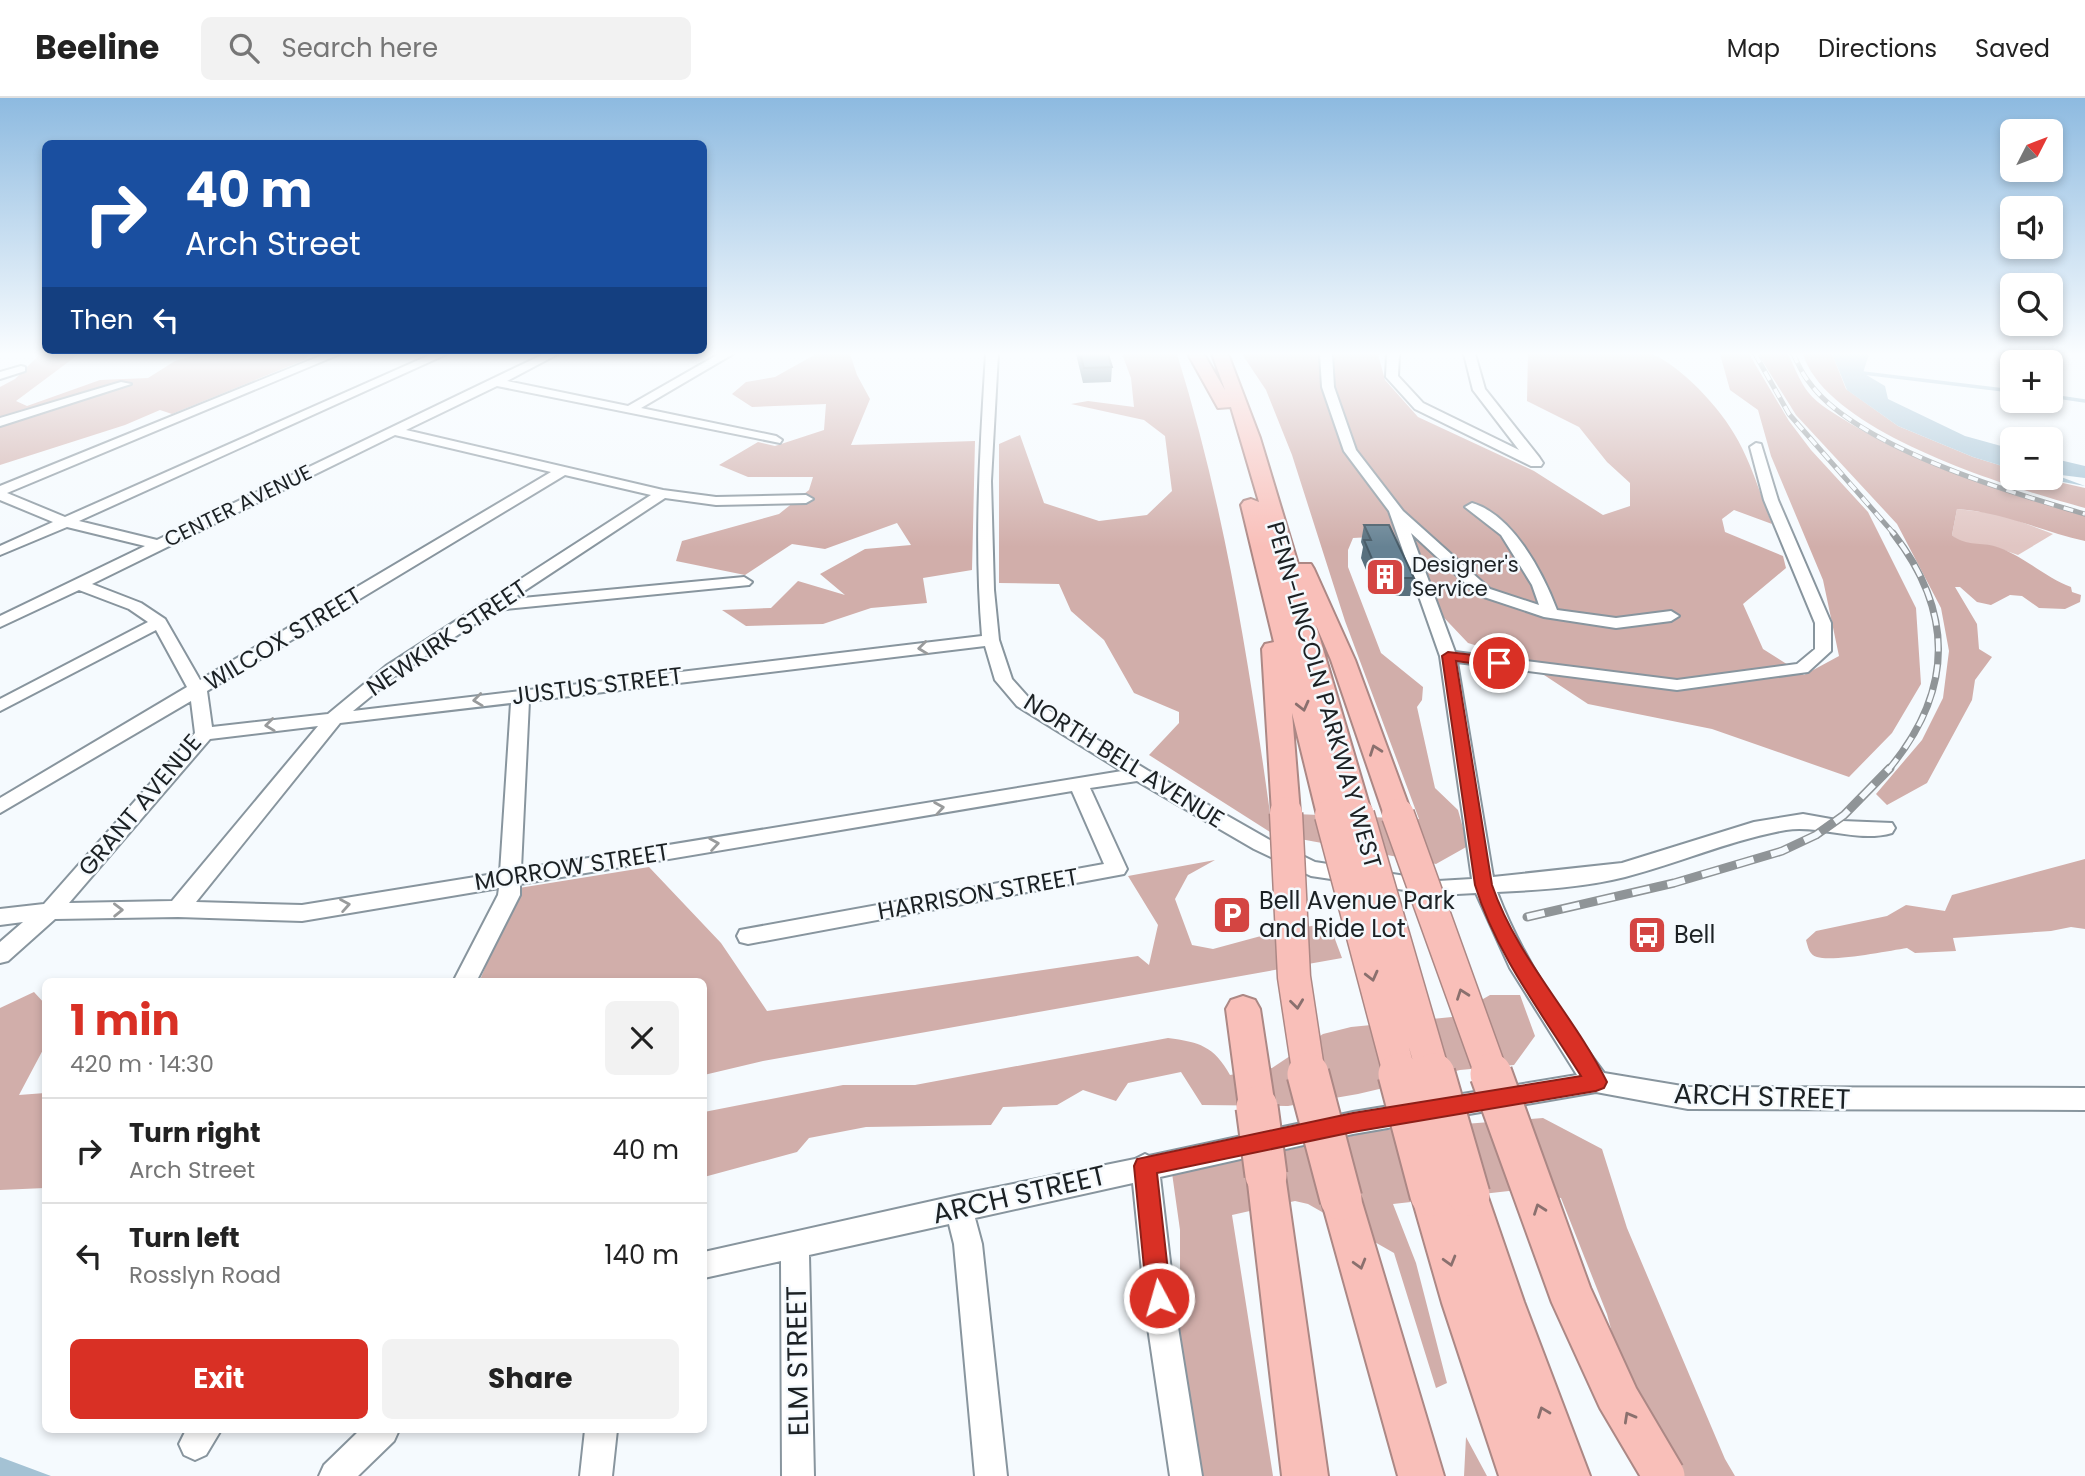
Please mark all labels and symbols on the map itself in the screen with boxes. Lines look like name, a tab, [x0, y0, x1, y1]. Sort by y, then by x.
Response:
north arrow	[2000, 119, 2063, 182]
street label: CENTER AVENUE	[159, 457, 317, 554]
street label: PENN-LINCOLN PARKWAY WEST	[1259, 518, 1390, 872]
place label: Designer's Service	[1412, 550, 1519, 603]
building icon: Designer's Service	[1364, 556, 1406, 598]
street label: NEWKIRK STREET	[360, 571, 534, 704]
street label: WILCOX STREET	[198, 579, 367, 698]
pin	[1469, 633, 1529, 693]
one-way arrow	[917, 640, 929, 655]
street label: JUSTUS STREET	[510, 659, 684, 712]
street label: NORTH BELL AVENUE	[1018, 685, 1231, 836]
one-way arrow	[472, 692, 483, 707]
one-way arrow	[1295, 700, 1309, 712]
one-way arrow	[264, 718, 276, 733]
street label: GRANT AVENUE	[70, 727, 209, 883]
one-way arrow	[1369, 745, 1383, 757]
one-way arrow	[933, 801, 945, 816]
street label: MORROW STREET	[472, 835, 672, 898]
one-way arrow	[708, 837, 720, 852]
street label: HARRISON STREET	[875, 860, 1081, 927]
place label: Bell Avenue Park and Ride Lot	[1259, 884, 1455, 945]
parking icon: Bell Avenue Park and Ride Lot	[1211, 894, 1253, 936]
one-way arrow	[339, 898, 351, 913]
one-way arrow	[113, 902, 124, 918]
bus stop icon: Bell	[1626, 914, 1668, 956]
place label: Bell	[1674, 918, 1715, 951]
one-way arrow	[1364, 969, 1378, 981]
one-way arrow	[1457, 989, 1471, 1001]
one-way arrow	[1289, 998, 1304, 1010]
street label: ARCH STREET	[1673, 1074, 1851, 1119]
street label: ARCH STREET	[929, 1156, 1110, 1233]
one-way arrow	[1533, 1203, 1547, 1215]
one-way arrow	[1442, 1254, 1457, 1266]
one-way arrow	[1351, 1258, 1366, 1270]
position arrow	[1122, 1261, 1196, 1335]
street label: ELM STREET	[777, 1285, 818, 1437]
one-way arrow	[1537, 1407, 1551, 1419]
one-way arrow	[1624, 1412, 1637, 1424]

